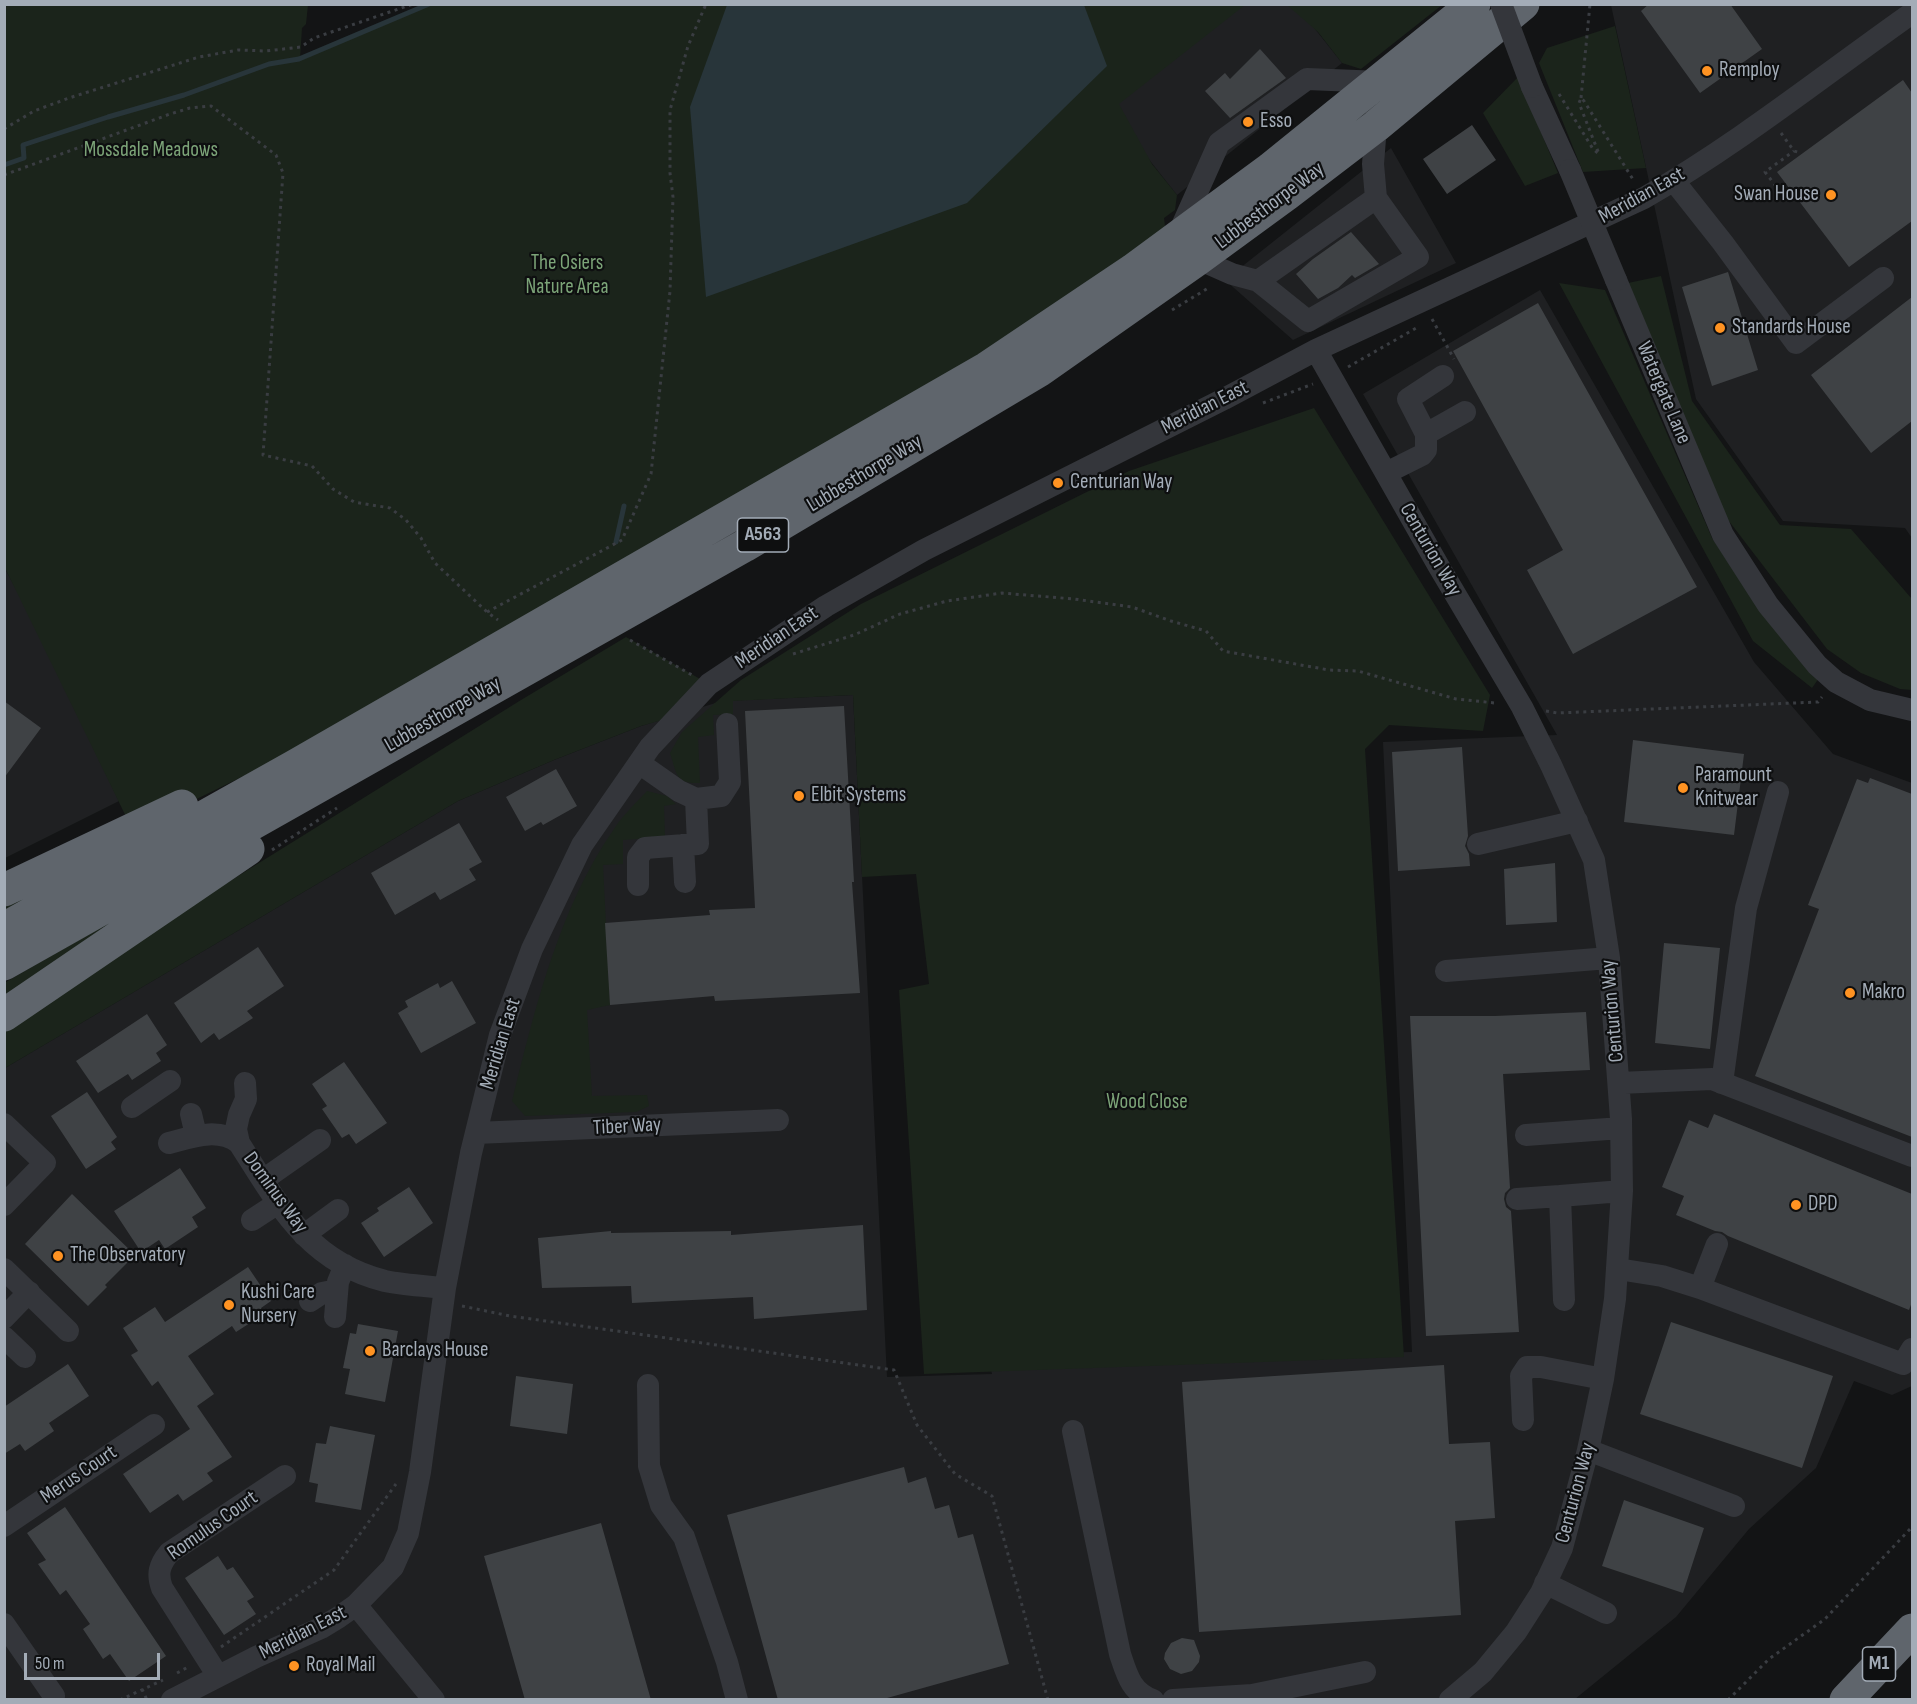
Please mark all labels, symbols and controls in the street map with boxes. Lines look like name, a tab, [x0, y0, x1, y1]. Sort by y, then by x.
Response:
place label: Remploy	[1719, 58, 1780, 84]
marker: Remploy	[1700, 64, 1714, 78]
place label: Esso	[1260, 109, 1292, 135]
marker: Esso	[1241, 115, 1255, 129]
park label: Mossdale Meadows	[84, 138, 218, 164]
street label: Lubbesthorpe Way	[1211, 157, 1329, 255]
street label: Meridian East	[1595, 162, 1689, 230]
place label: Swan House	[1734, 182, 1819, 208]
marker: Swan House	[1824, 188, 1838, 202]
park label: The Osiers Nature Area	[525, 251, 609, 301]
place label: Standards House	[1732, 315, 1851, 341]
marker: Standards House	[1713, 321, 1727, 335]
street label: Watergate Lane	[1630, 338, 1696, 448]
street label: Meridian East	[1157, 375, 1253, 441]
street label: Lubbesthorpe Way	[803, 430, 927, 518]
place label: Centurian Way	[1070, 470, 1172, 496]
marker: Centurian Way	[1051, 476, 1065, 490]
street label: Centurion Way	[1393, 499, 1467, 601]
road number: A563	[738, 518, 789, 552]
street label: Meridian East	[731, 601, 823, 675]
street label: Lubbesthorpe Way	[381, 672, 505, 758]
place label: Paramount Knitwear	[1695, 763, 1772, 813]
marker: Paramount Knitwear	[1676, 781, 1690, 795]
place label: Elbit Systems	[811, 783, 906, 809]
marker: Elbit Systems	[792, 789, 806, 803]
street label: Centurion Way	[1596, 959, 1630, 1063]
place label: Makro	[1862, 980, 1905, 1006]
marker: Makro	[1843, 986, 1857, 1000]
street label: Meridian East	[475, 995, 527, 1093]
park label: Wood Close	[1106, 1090, 1188, 1116]
street label: Tiber Way	[592, 1113, 662, 1141]
street label: Dominus Way	[237, 1147, 313, 1239]
place label: DPD	[1808, 1192, 1838, 1218]
marker: DPD	[1789, 1198, 1803, 1212]
place label: The Observatory	[70, 1243, 185, 1269]
marker: The Observatory	[51, 1249, 65, 1263]
place label: Kushi Care Nursery	[241, 1280, 315, 1330]
marker: Kushi Care Nursery	[222, 1298, 236, 1312]
place label: Barclays House	[382, 1338, 489, 1364]
marker: Barclays House	[363, 1344, 377, 1358]
street label: Merus Court	[36, 1440, 122, 1510]
street label: Centurion Way	[1551, 1440, 1601, 1546]
street label: Romulus Court	[163, 1486, 263, 1566]
street label: Meridian East	[255, 1600, 351, 1666]
scale bar	[27, 1641, 164, 1679]
road number: M1	[1862, 1647, 1896, 1681]
text: 50 m	[35, 1653, 65, 1674]
place label: Royal Mail	[306, 1653, 375, 1679]
marker: Royal Mail	[287, 1659, 301, 1673]

